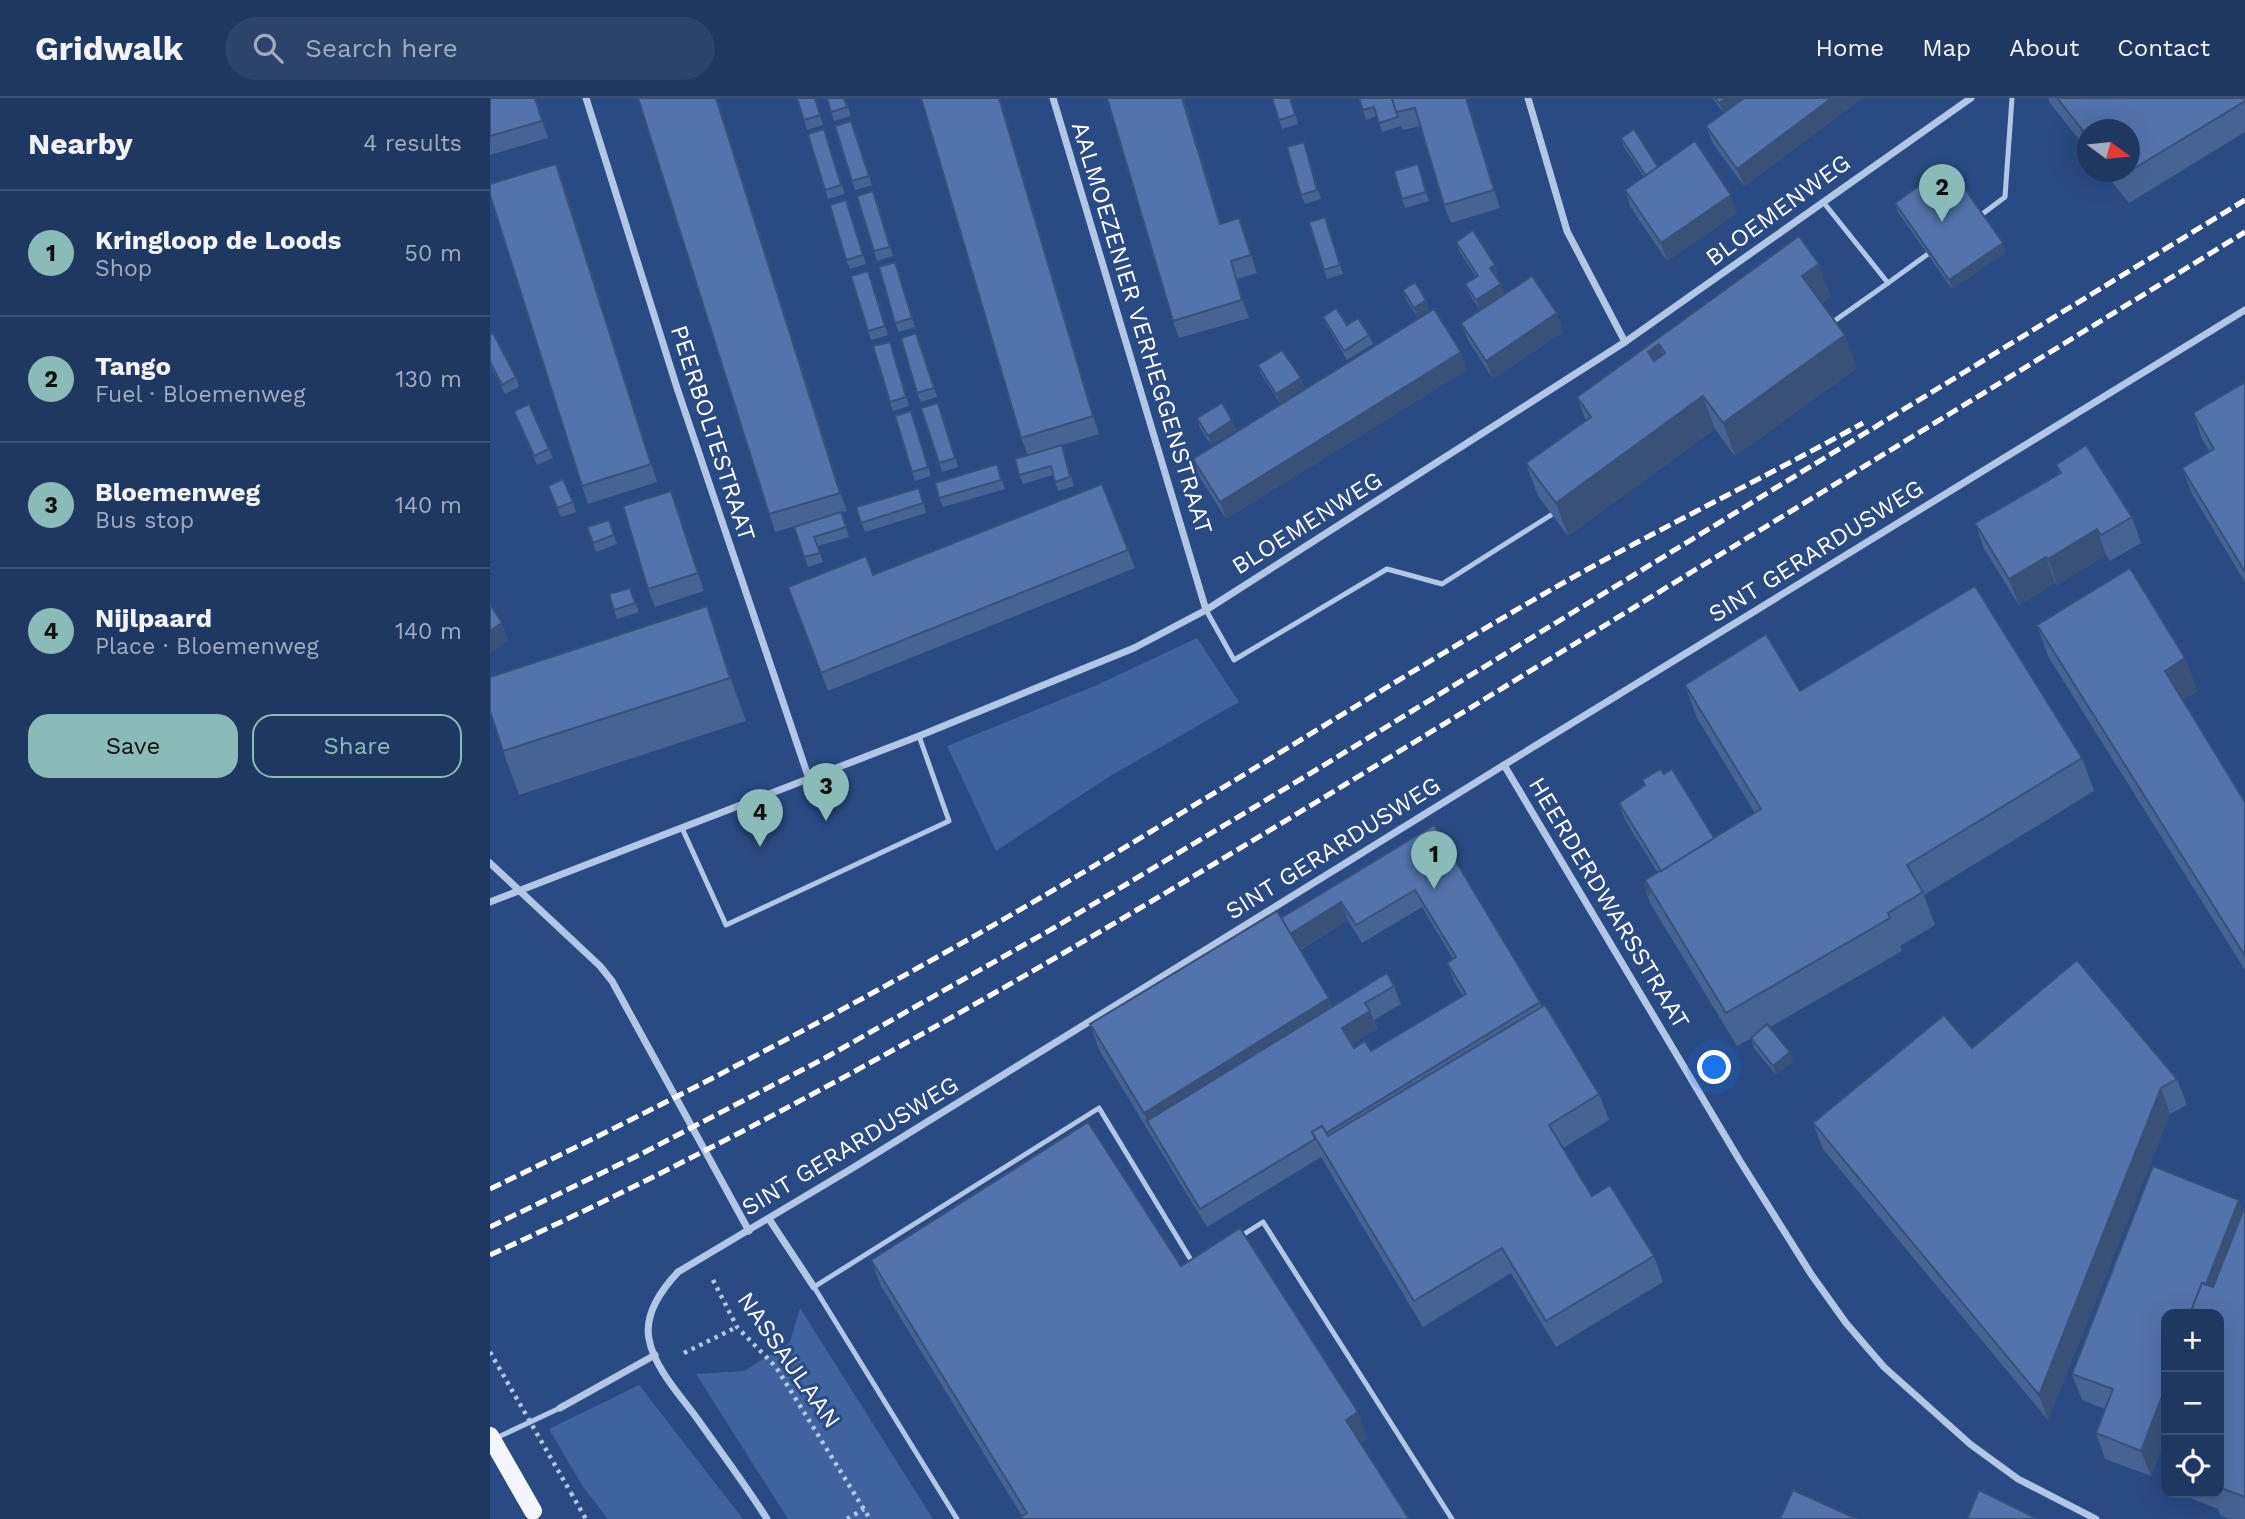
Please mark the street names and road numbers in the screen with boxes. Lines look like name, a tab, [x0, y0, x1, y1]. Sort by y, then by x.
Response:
street label: AALMOEZENIER VERHEGGENSTRAAT	[1066, 118, 1218, 538]
street label: BLOEMENWEG	[1700, 148, 1856, 272]
street label: PEERBOLTESTRAAT	[665, 322, 761, 544]
street label: BLOEMENWEG	[1227, 466, 1387, 580]
street label: SINT GERARDUSWEG	[1704, 474, 1928, 628]
street label: SINT GERARDUSWEG	[1221, 771, 1445, 925]
street label: HEERDERDWARSSTRAAT	[1523, 772, 1695, 1034]
street label: SINT GERARDUSWEG	[737, 1070, 963, 1222]
street label: NASSAULAAN	[732, 1287, 846, 1433]

